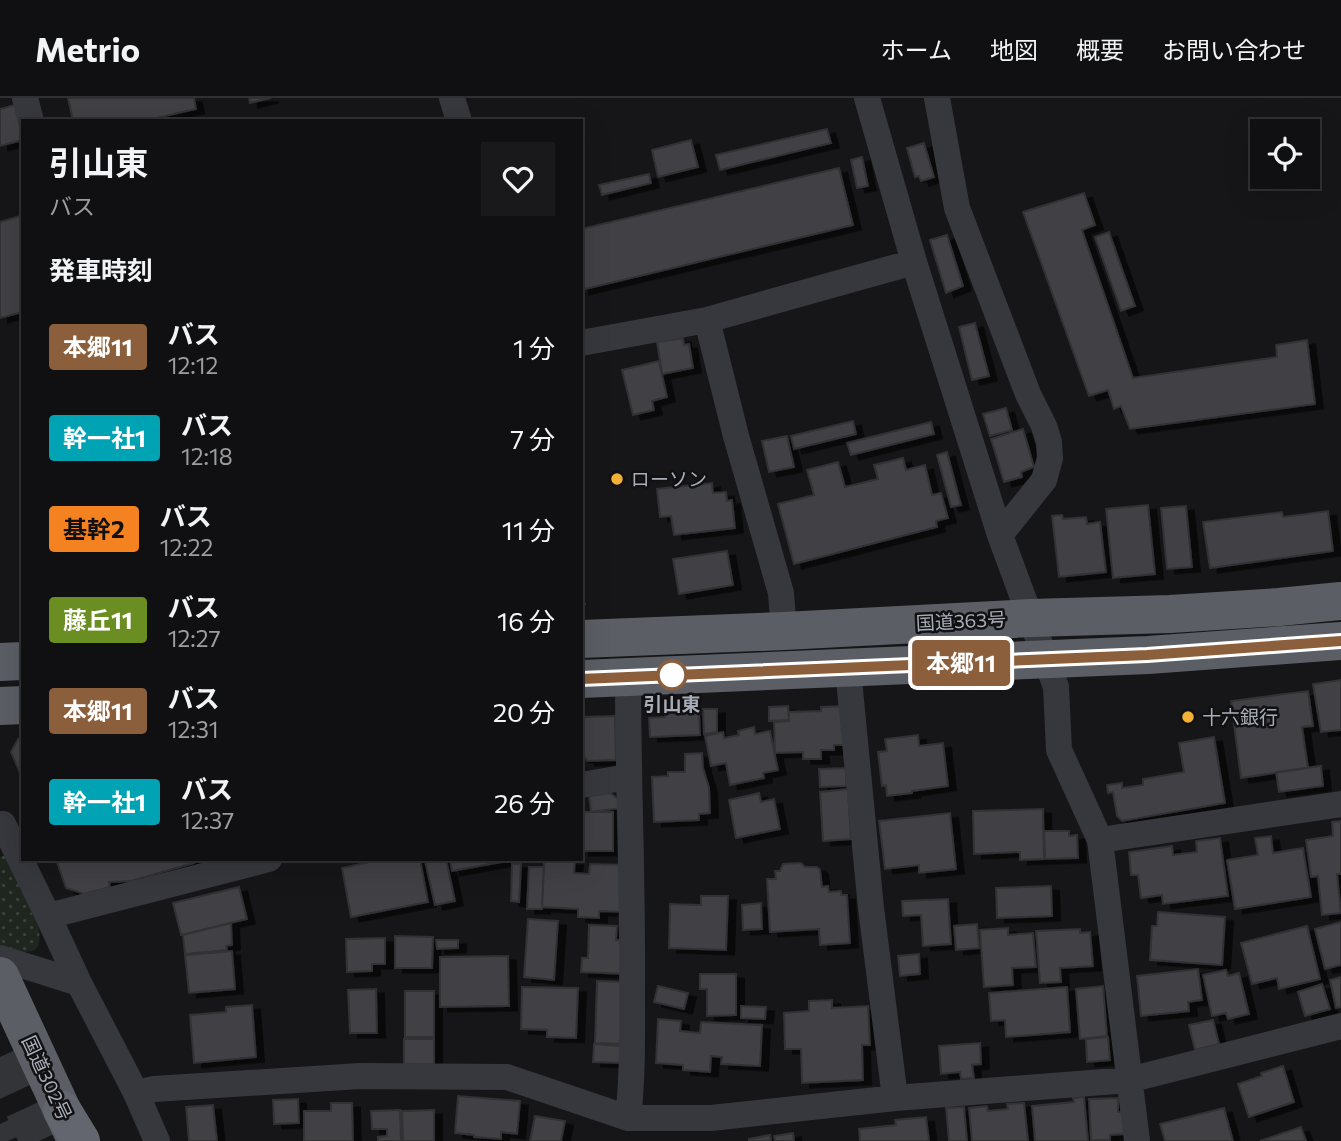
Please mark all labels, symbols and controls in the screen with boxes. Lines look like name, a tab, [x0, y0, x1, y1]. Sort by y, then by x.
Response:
text: Metrio	[35, 28, 140, 69]
text: ホーム	[881, 35, 952, 64]
text: 地図	[990, 35, 1038, 64]
text: 概要	[1076, 35, 1124, 64]
text: お問い合わせ	[1162, 35, 1306, 64]
map controls	[1250, 119, 1320, 189]
button: locate	[1250, 119, 1320, 189]
text: 引山東	[49, 141, 148, 182]
button: heart	[481, 142, 555, 216]
text: バス	[49, 192, 95, 220]
text: 発車時刻	[49, 254, 153, 285]
text: バス	[168, 318, 220, 349]
text: 本郷11	[63, 332, 133, 361]
text: 1 分	[513, 332, 555, 363]
text: 12:12	[168, 351, 218, 379]
text: バス	[181, 409, 233, 440]
text: 幹一社1	[63, 423, 146, 452]
text: 7 分	[510, 423, 555, 454]
text: 12:18	[181, 442, 233, 470]
place label: ローソン	[631, 467, 707, 490]
marker: ローソン	[609, 471, 625, 487]
text: バス	[160, 500, 212, 531]
text: 基幹2	[63, 514, 125, 543]
text: 11 分	[502, 514, 555, 545]
text: 12:22	[160, 533, 213, 561]
text: バス	[168, 591, 220, 622]
text: 藤丘11	[63, 605, 133, 634]
text: 16 分	[497, 605, 555, 636]
street label: 国道363号	[915, 607, 1007, 634]
text: 12:27	[168, 624, 221, 652]
line badge: 本郷11	[912, 640, 1010, 686]
text: 本郷11	[926, 648, 996, 677]
marker: 引山東	[657, 660, 687, 690]
text: バス	[168, 682, 220, 713]
place label: 引山東	[643, 692, 701, 715]
text: 本郷11	[63, 696, 133, 725]
text: 20 分	[493, 696, 555, 727]
place label: 十六銀行	[1202, 705, 1278, 728]
marker: 十六銀行	[1180, 709, 1196, 725]
text: 12:31	[168, 715, 219, 743]
text: バス	[181, 773, 233, 804]
text: 幹一社1	[63, 787, 146, 816]
text: 26 分	[494, 787, 555, 818]
text: 12:37	[181, 806, 234, 834]
street label: 国道302号	[18, 1032, 77, 1124]

